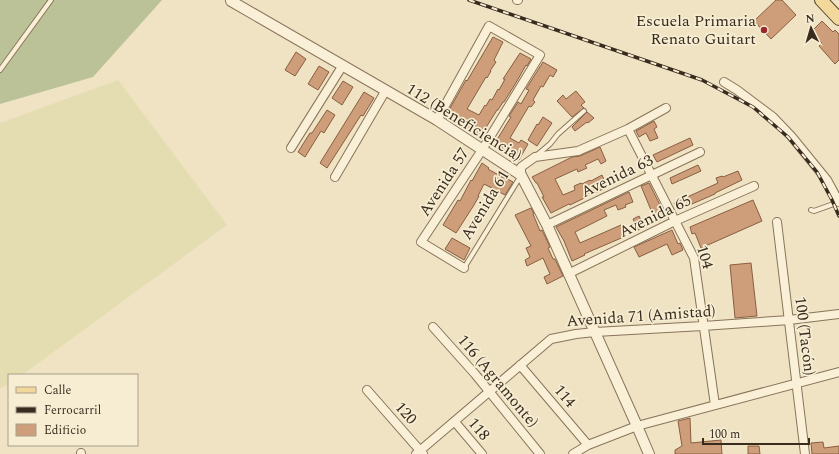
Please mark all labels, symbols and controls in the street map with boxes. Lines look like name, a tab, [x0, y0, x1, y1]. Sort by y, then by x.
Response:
north arrow	[791, 8, 831, 48]
place label: Escuela Primaria Renato Guitart	[636, 9, 756, 51]
text: N	[805, 10, 815, 27]
marker: Escuela Primaria Renato Guitart	[759, 25, 769, 35]
street label: 112 (Beneficiencia)	[402, 77, 526, 167]
street label: Avenida 57	[413, 143, 475, 221]
street label: Avenida 63	[577, 148, 657, 204]
street label: Avenida 61	[455, 165, 515, 245]
street label: Avenida 65	[615, 188, 695, 244]
street label: 104	[690, 242, 720, 272]
street label: 100 (Tacón)	[788, 295, 822, 377]
street label: Avenida 71 (Amistad)	[566, 299, 716, 333]
street label: 116 (Agramonte)	[452, 329, 544, 433]
legend	[8, 374, 138, 446]
street label: 114	[548, 379, 582, 413]
text: Calle	[44, 381, 72, 400]
street label: 120	[389, 396, 423, 430]
text: Ferrocarril	[44, 401, 101, 420]
street label: 118	[462, 412, 496, 446]
scale bar	[703, 420, 809, 446]
text: Edificio	[44, 421, 86, 440]
text: 100 m	[709, 425, 740, 444]

